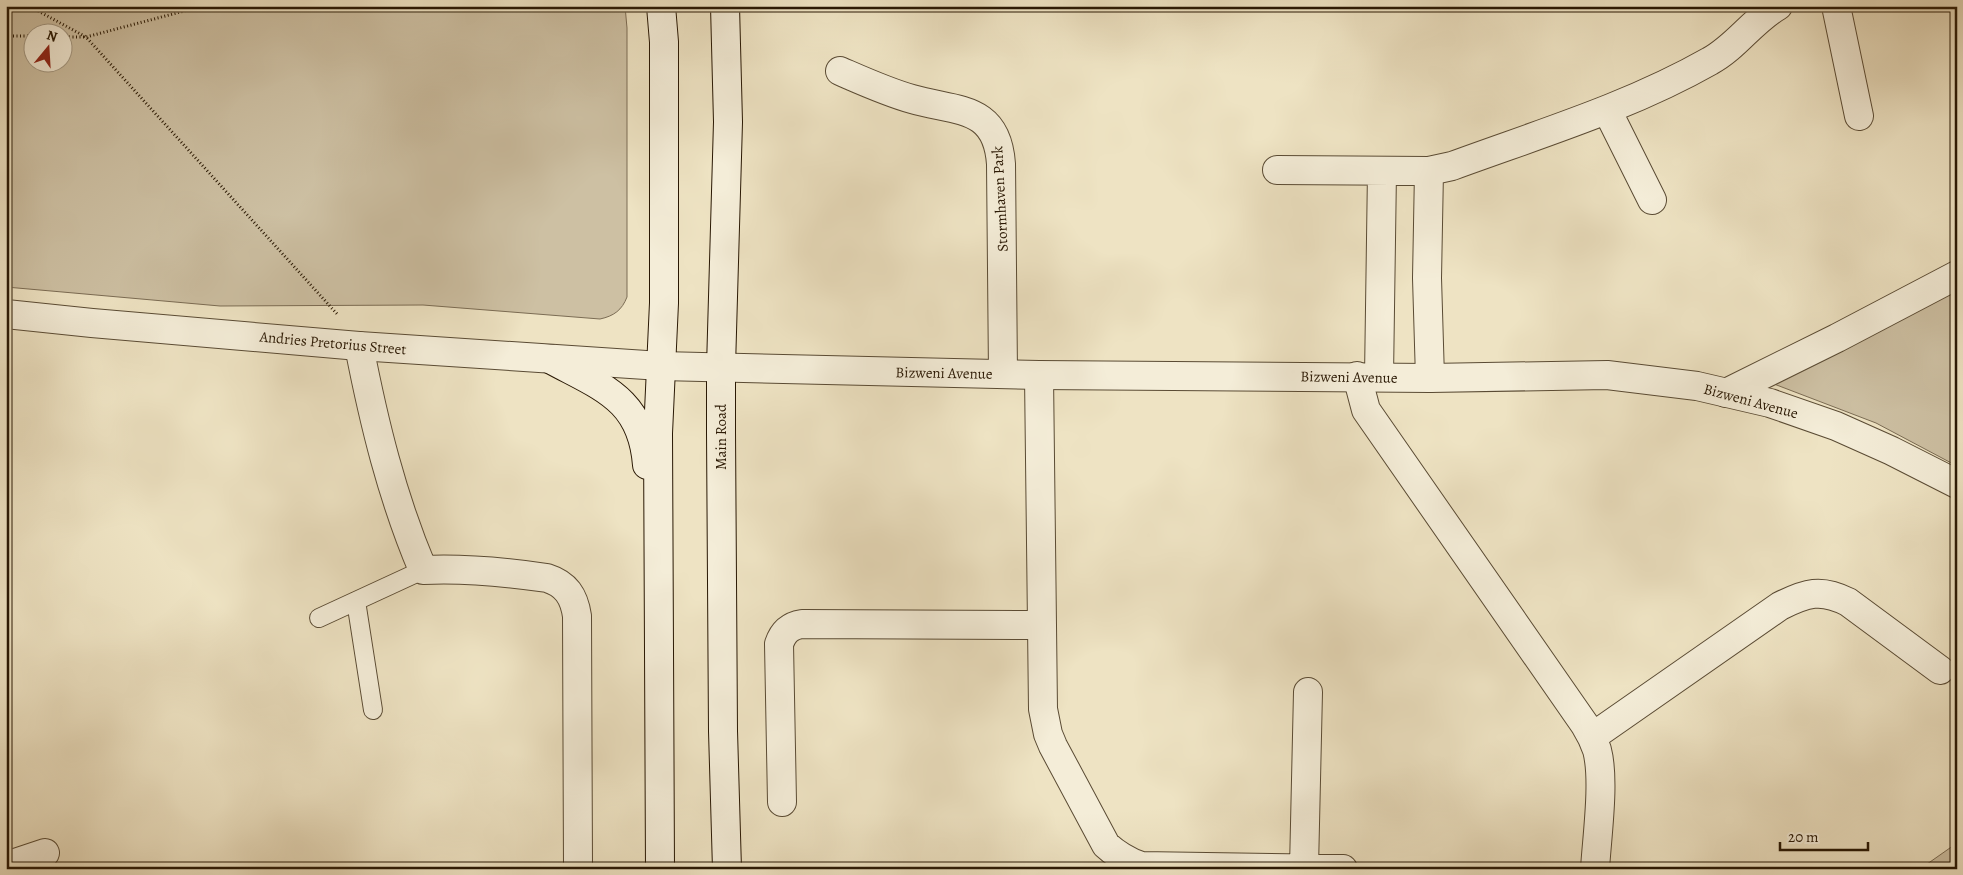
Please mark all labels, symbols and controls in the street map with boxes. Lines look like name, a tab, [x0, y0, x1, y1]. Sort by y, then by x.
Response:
north arrow	[22, 22, 72, 72]
text: N	[44, 26, 60, 47]
street label: Stormhaven Park	[987, 145, 1013, 252]
street label: Andries Pretorius Street	[258, 327, 407, 359]
street label: Bizweni Avenue	[895, 362, 993, 384]
street label: Bizweni Avenue	[1300, 366, 1398, 388]
street label: Bizweni Avenue	[1702, 379, 1801, 423]
street label: Main Road	[711, 403, 731, 470]
scale bar	[1780, 820, 1868, 852]
text: 20 m	[1788, 827, 1819, 847]

